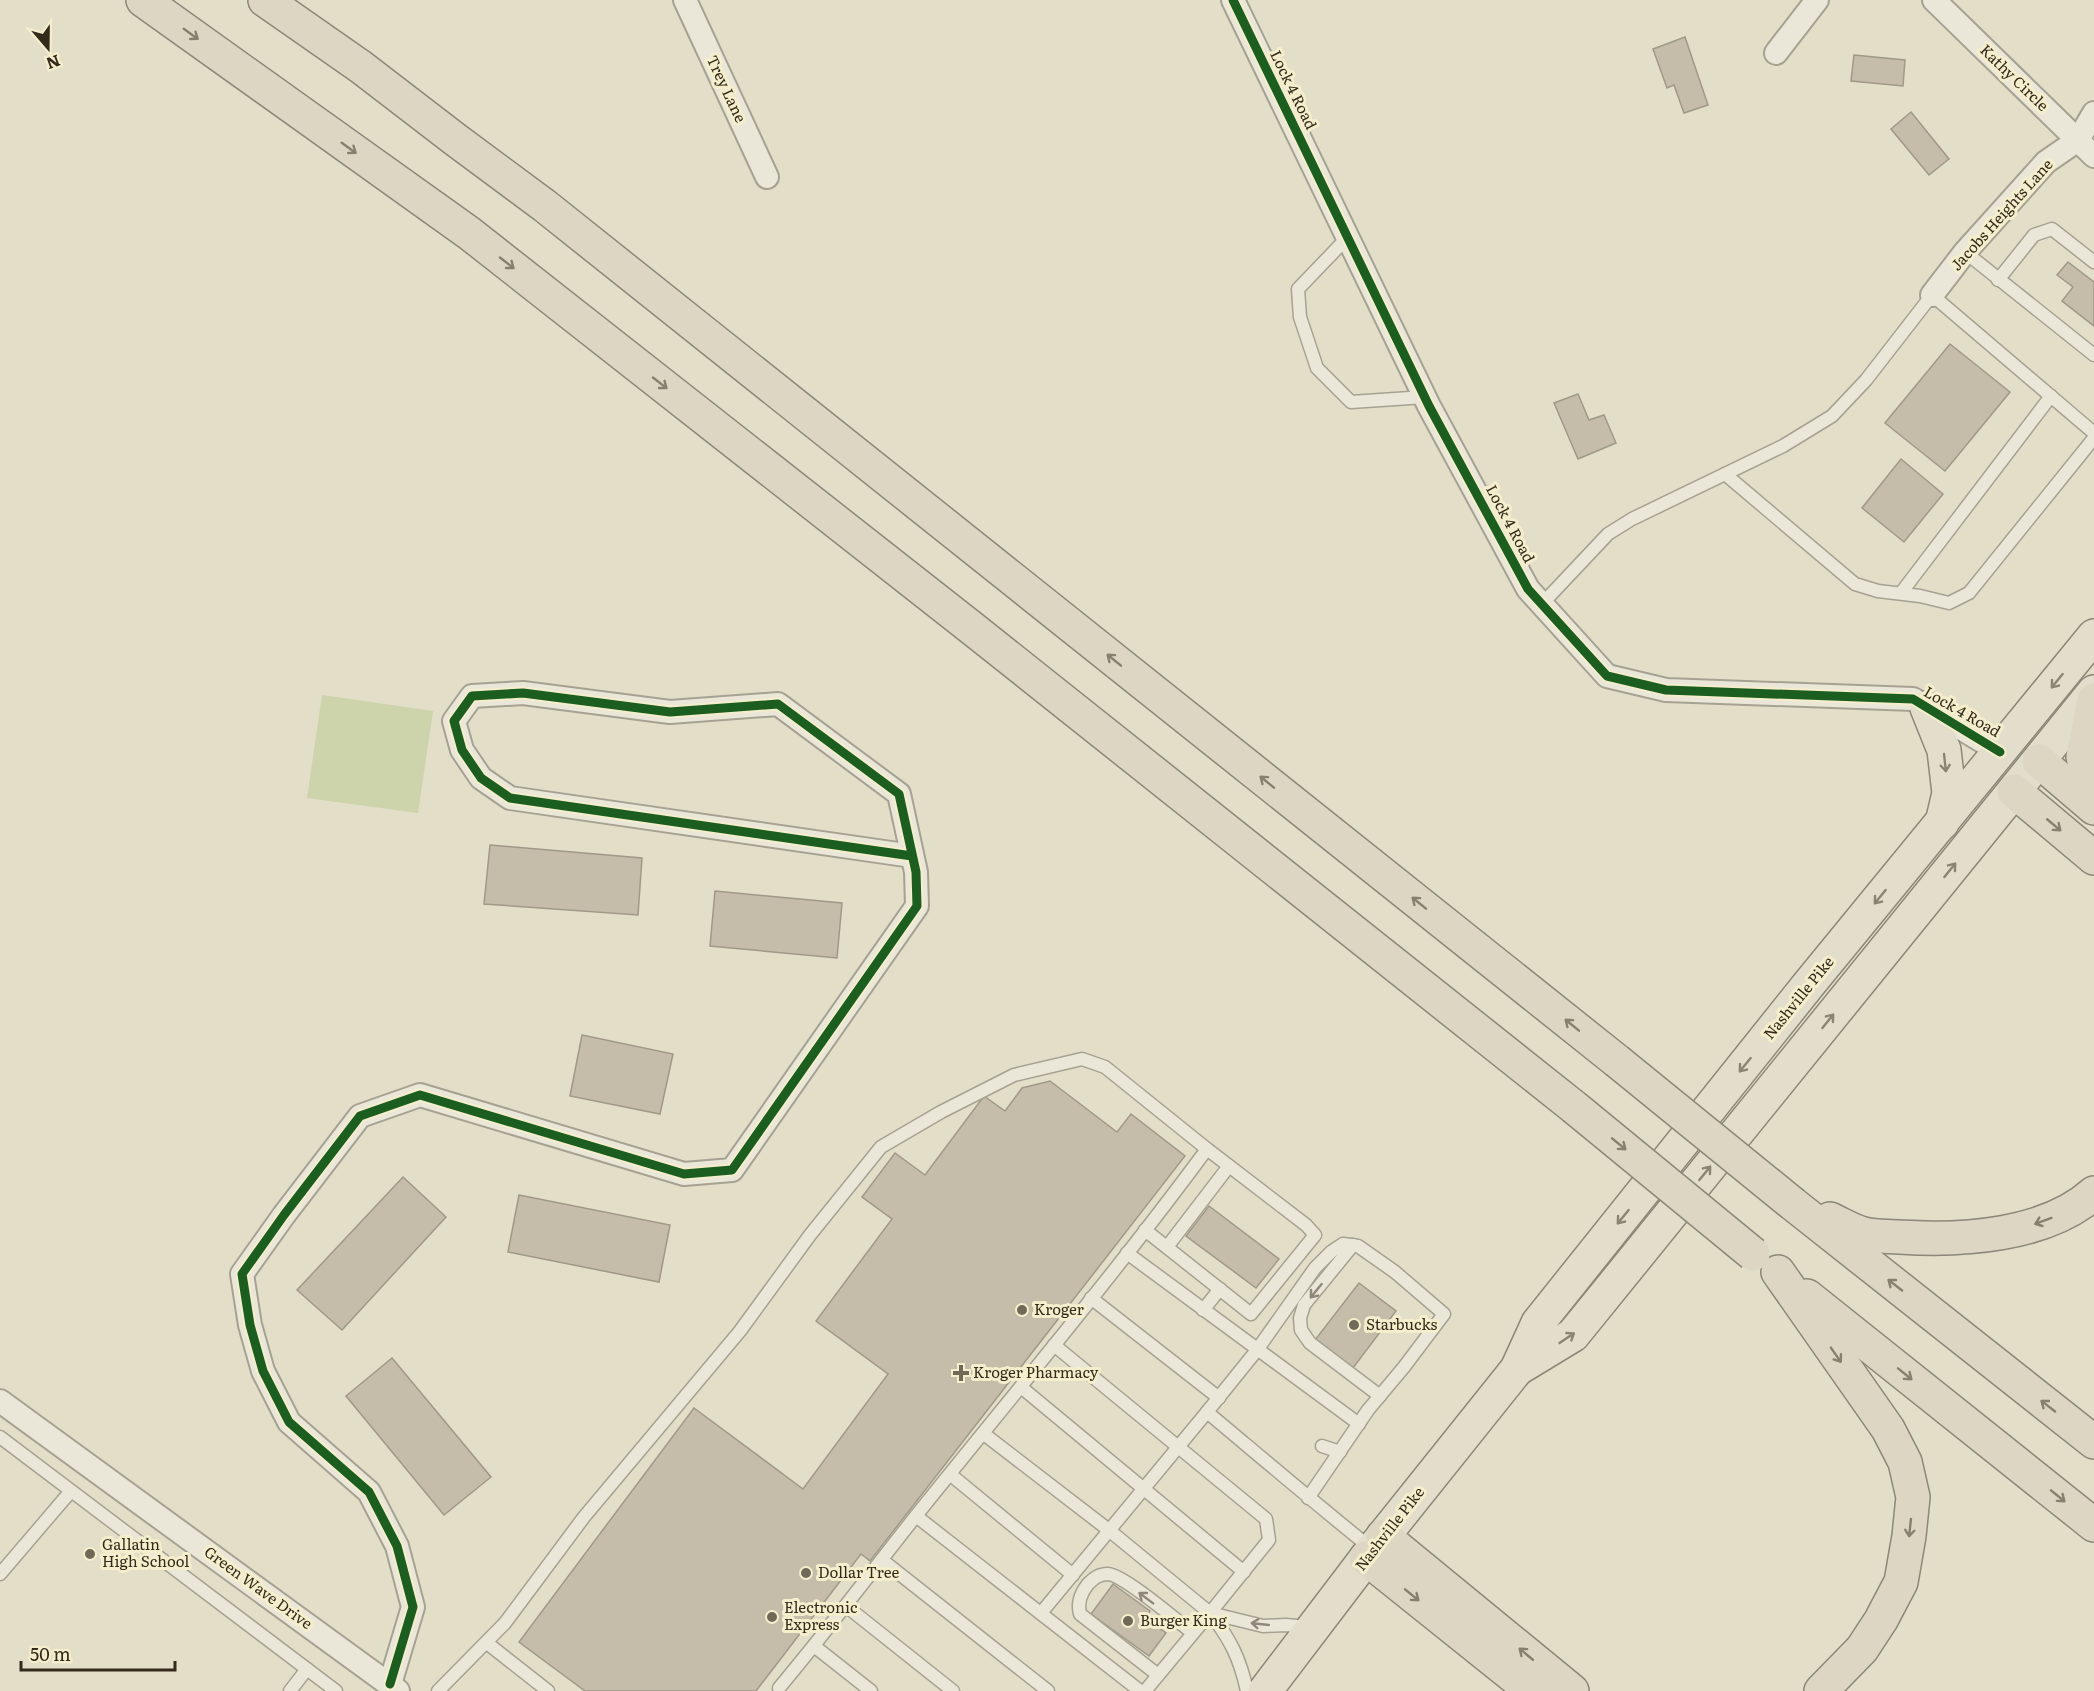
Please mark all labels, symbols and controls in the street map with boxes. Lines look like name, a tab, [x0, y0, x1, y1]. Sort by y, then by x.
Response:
north arrow	[18, 18, 78, 78]
one-way arrow	[182, 28, 198, 40]
street label: Kathy Circle	[1975, 38, 2055, 116]
street label: Lock 4 Road	[1265, 46, 1323, 133]
text: N	[43, 49, 64, 77]
street label: Trey Lane	[702, 51, 753, 126]
one-way arrow	[341, 141, 357, 154]
street label: Jacobs Heights Lane	[1944, 153, 2058, 275]
one-way arrow	[499, 256, 515, 269]
one-way arrow	[652, 377, 668, 390]
street label: Lock 4 Road	[1481, 480, 1542, 566]
one-way arrow	[1106, 654, 1122, 667]
one-way arrow	[2050, 673, 2064, 688]
street label: Lock 4 Road	[1920, 679, 2006, 742]
one-way arrow	[1940, 752, 1951, 772]
one-way arrow	[1259, 775, 1275, 788]
one-way arrow	[2046, 818, 2062, 831]
one-way arrow	[1944, 862, 1957, 878]
one-way arrow	[1874, 889, 1887, 905]
one-way arrow	[1411, 897, 1427, 910]
street label: Nashville Pike	[1757, 950, 1839, 1044]
one-way arrow	[1821, 1013, 1834, 1029]
one-way arrow	[1564, 1018, 1580, 1031]
one-way arrow	[1738, 1057, 1751, 1073]
one-way arrow	[1611, 1138, 1627, 1151]
one-way arrow	[1698, 1165, 1711, 1181]
one-way arrow	[1616, 1209, 1629, 1225]
one-way arrow	[2034, 1216, 2053, 1227]
one-way arrow	[1888, 1278, 1904, 1291]
one-way arrow	[1309, 1283, 1322, 1299]
place label: Kroger	[1034, 1297, 1084, 1320]
marker: Kroger	[1015, 1303, 1029, 1317]
place label: Starbucks	[1366, 1312, 1438, 1335]
marker: Starbucks	[1347, 1318, 1361, 1332]
one-way arrow	[1558, 1332, 1575, 1345]
one-way arrow	[1830, 1346, 1842, 1362]
place label: Kroger Pharmacy	[973, 1360, 1099, 1383]
marker: Kroger Pharmacy	[954, 1366, 968, 1380]
one-way arrow	[1897, 1368, 1913, 1381]
one-way arrow	[2040, 1400, 2056, 1413]
street label: Nashville Pike	[1349, 1481, 1429, 1575]
one-way arrow	[2049, 1490, 2065, 1503]
one-way arrow	[1904, 1517, 1915, 1537]
place label: Gallatin High School	[102, 1532, 189, 1572]
street label: Green Wave Drive	[200, 1540, 318, 1634]
marker: Gallatin High School	[83, 1547, 97, 1561]
place label: Dollar Tree	[818, 1560, 900, 1583]
marker: Dollar Tree	[799, 1566, 813, 1580]
one-way arrow	[1404, 1588, 1420, 1601]
one-way arrow	[1138, 1592, 1154, 1605]
place label: Electronic Express	[784, 1595, 858, 1635]
place label: Burger King	[1140, 1608, 1228, 1631]
marker: Electronic Express	[765, 1610, 779, 1624]
marker: Burger King	[1121, 1614, 1135, 1628]
one-way arrow	[1251, 1618, 1271, 1629]
scale bar	[21, 1634, 176, 1672]
text: 50 m	[30, 1640, 71, 1667]
one-way arrow	[1518, 1648, 1534, 1661]

